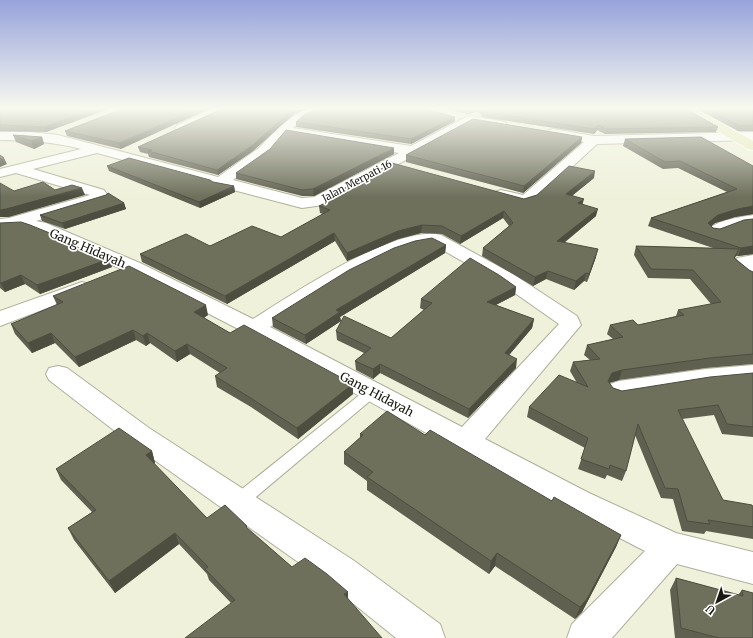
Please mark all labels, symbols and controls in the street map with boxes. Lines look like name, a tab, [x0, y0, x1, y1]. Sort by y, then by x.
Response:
street label: Jalan Merpati 16	[319, 157, 394, 205]
street label: Gang Hidayah	[48, 225, 128, 271]
street label: Gang Hidayah	[338, 368, 416, 420]
north arrow	[697, 582, 737, 622]
text: U	[702, 601, 718, 618]

